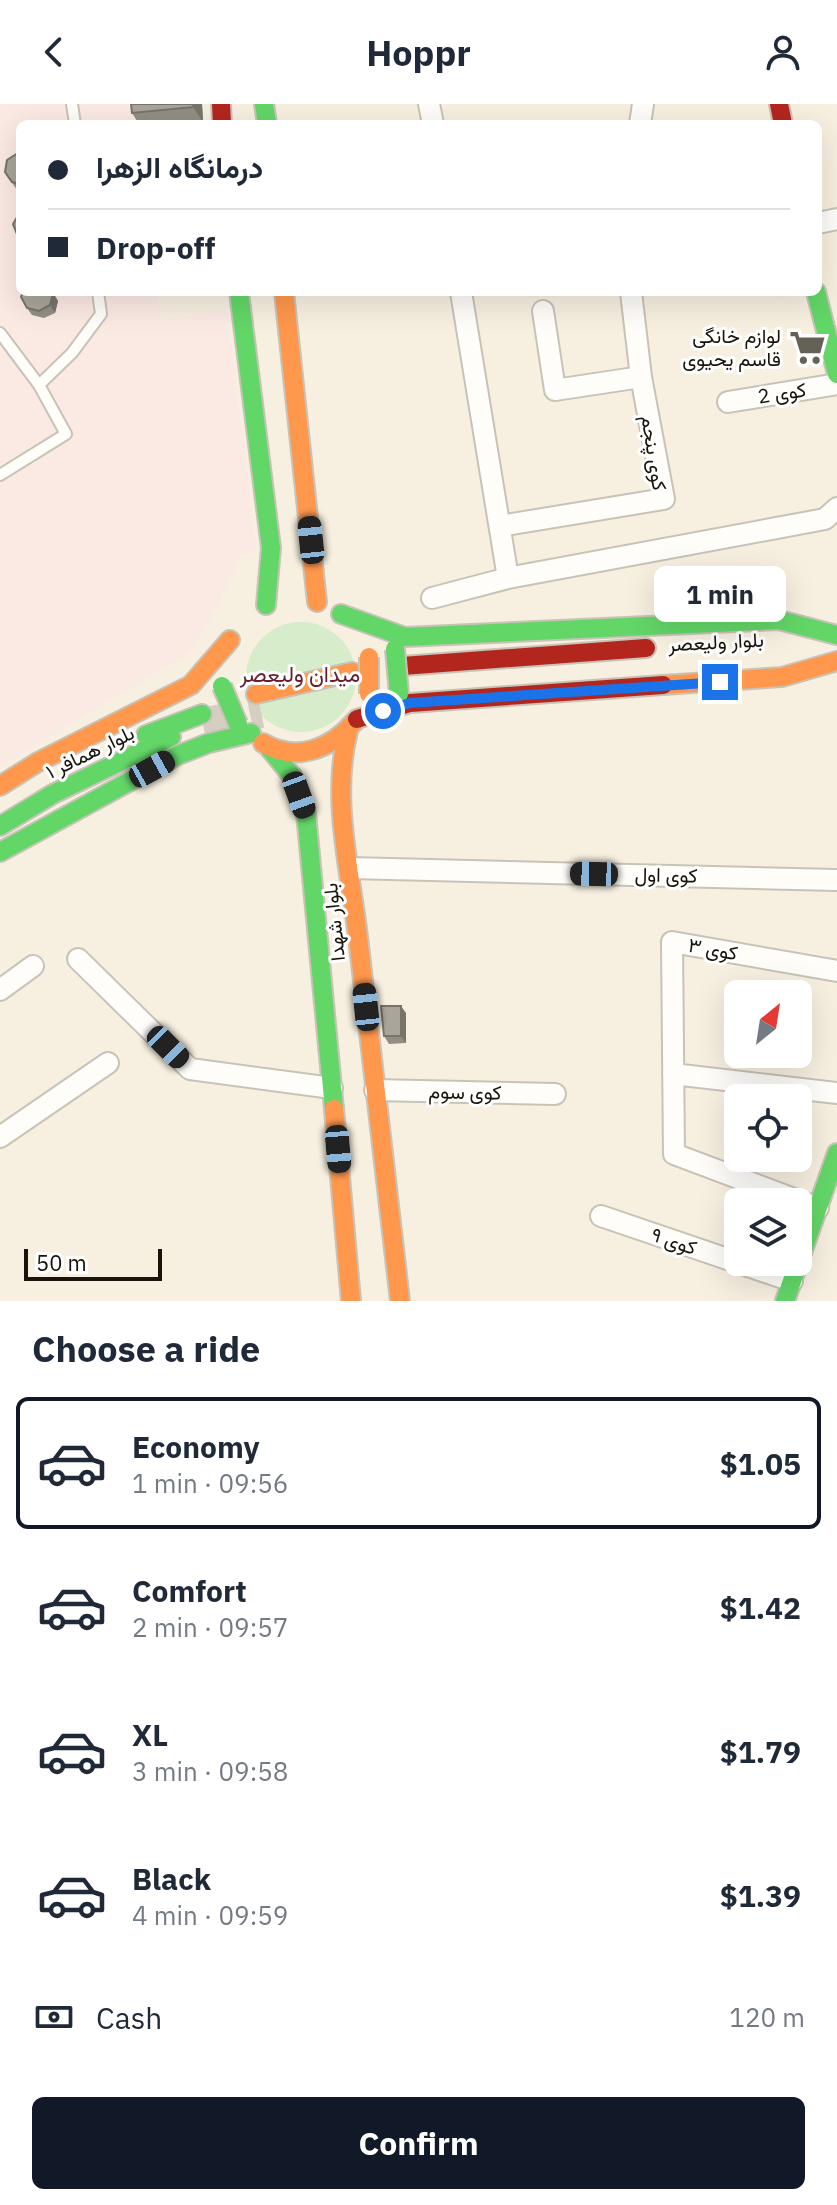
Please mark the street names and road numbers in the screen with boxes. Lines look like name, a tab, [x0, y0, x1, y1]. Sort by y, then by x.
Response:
street label: کوی 2	[756, 375, 808, 410]
street label: کوی پنجم	[634, 413, 674, 493]
street label: بلوار ولیعصر	[667, 626, 764, 658]
street label: بلوار همافر ۱	[41, 719, 139, 785]
street label: کوی اول	[634, 860, 698, 889]
street label: بلوار شهدا	[316, 882, 351, 962]
street label: کوی ۳	[686, 931, 740, 966]
street label: کوی سوم	[428, 1077, 502, 1106]
street label: کوی ۹	[648, 1220, 701, 1261]

